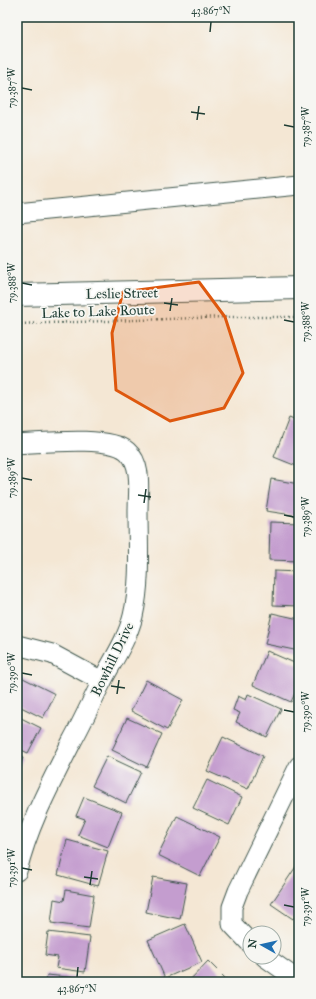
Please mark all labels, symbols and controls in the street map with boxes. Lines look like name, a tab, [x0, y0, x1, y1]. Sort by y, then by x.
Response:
text: 43.867°N	[191, 5, 231, 17]
text: 79.387°W	[6, 67, 18, 108]
text: 79.387°W	[300, 106, 312, 147]
text: 79.388°W	[6, 262, 18, 303]
street label: Leslie Street	[86, 284, 158, 303]
street label: Lake to Lake Route	[41, 301, 155, 322]
text: 79.388°W	[300, 301, 312, 342]
text: 79.389°W	[6, 457, 18, 498]
text: 79.389°W	[300, 496, 312, 537]
street label: Bowhill Drive	[87, 619, 138, 699]
text: 79.390°W	[6, 652, 18, 694]
text: 79.390°W	[300, 691, 312, 733]
text: 79.391°W	[6, 848, 18, 888]
text: 79.391°W	[300, 887, 312, 927]
north arrow	[242, 925, 282, 965]
text: N	[246, 937, 260, 949]
text: 43.867°N	[57, 983, 97, 995]

